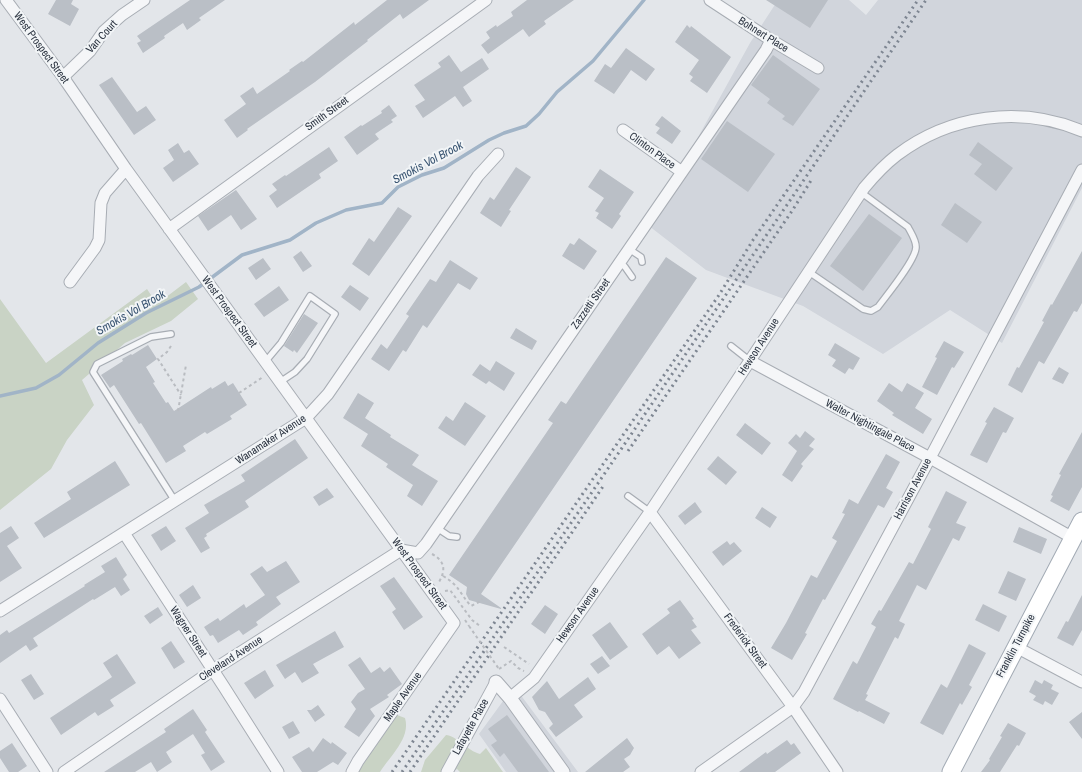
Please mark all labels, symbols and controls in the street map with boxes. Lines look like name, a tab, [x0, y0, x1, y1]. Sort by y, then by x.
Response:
street label: West Prospect Street	[11, 10, 71, 86]
street label: Bohnert Place	[735, 14, 791, 56]
street label: Van Court	[84, 18, 120, 56]
street label: Smith Street	[303, 94, 351, 134]
street label: Clinton Place	[626, 130, 678, 172]
water label: Smokis Vol Brook	[390, 138, 466, 188]
street label: West Prospect Street	[199, 274, 259, 350]
street label: Zazzetti Street	[569, 276, 613, 332]
water label: Smokis Vol Brook	[94, 287, 168, 339]
street label: Hewson Avenue	[736, 316, 782, 378]
street label: Walter Nightingale Place	[823, 397, 917, 455]
street label: Wanamaker Avenue	[233, 412, 309, 468]
street label: Harrison Avenue	[891, 456, 935, 522]
street label: West Prospect Street	[389, 536, 449, 612]
street label: Hewson Avenue	[554, 584, 602, 646]
street label: Wagner Street	[167, 604, 209, 660]
street label: Frederick Street	[721, 611, 769, 671]
street label: Franklin Turnpike	[994, 612, 1038, 680]
street label: Cleveland Avenue	[197, 634, 265, 684]
street label: Maple Avenue	[381, 670, 425, 724]
street label: Lafayette Place	[450, 697, 492, 757]

